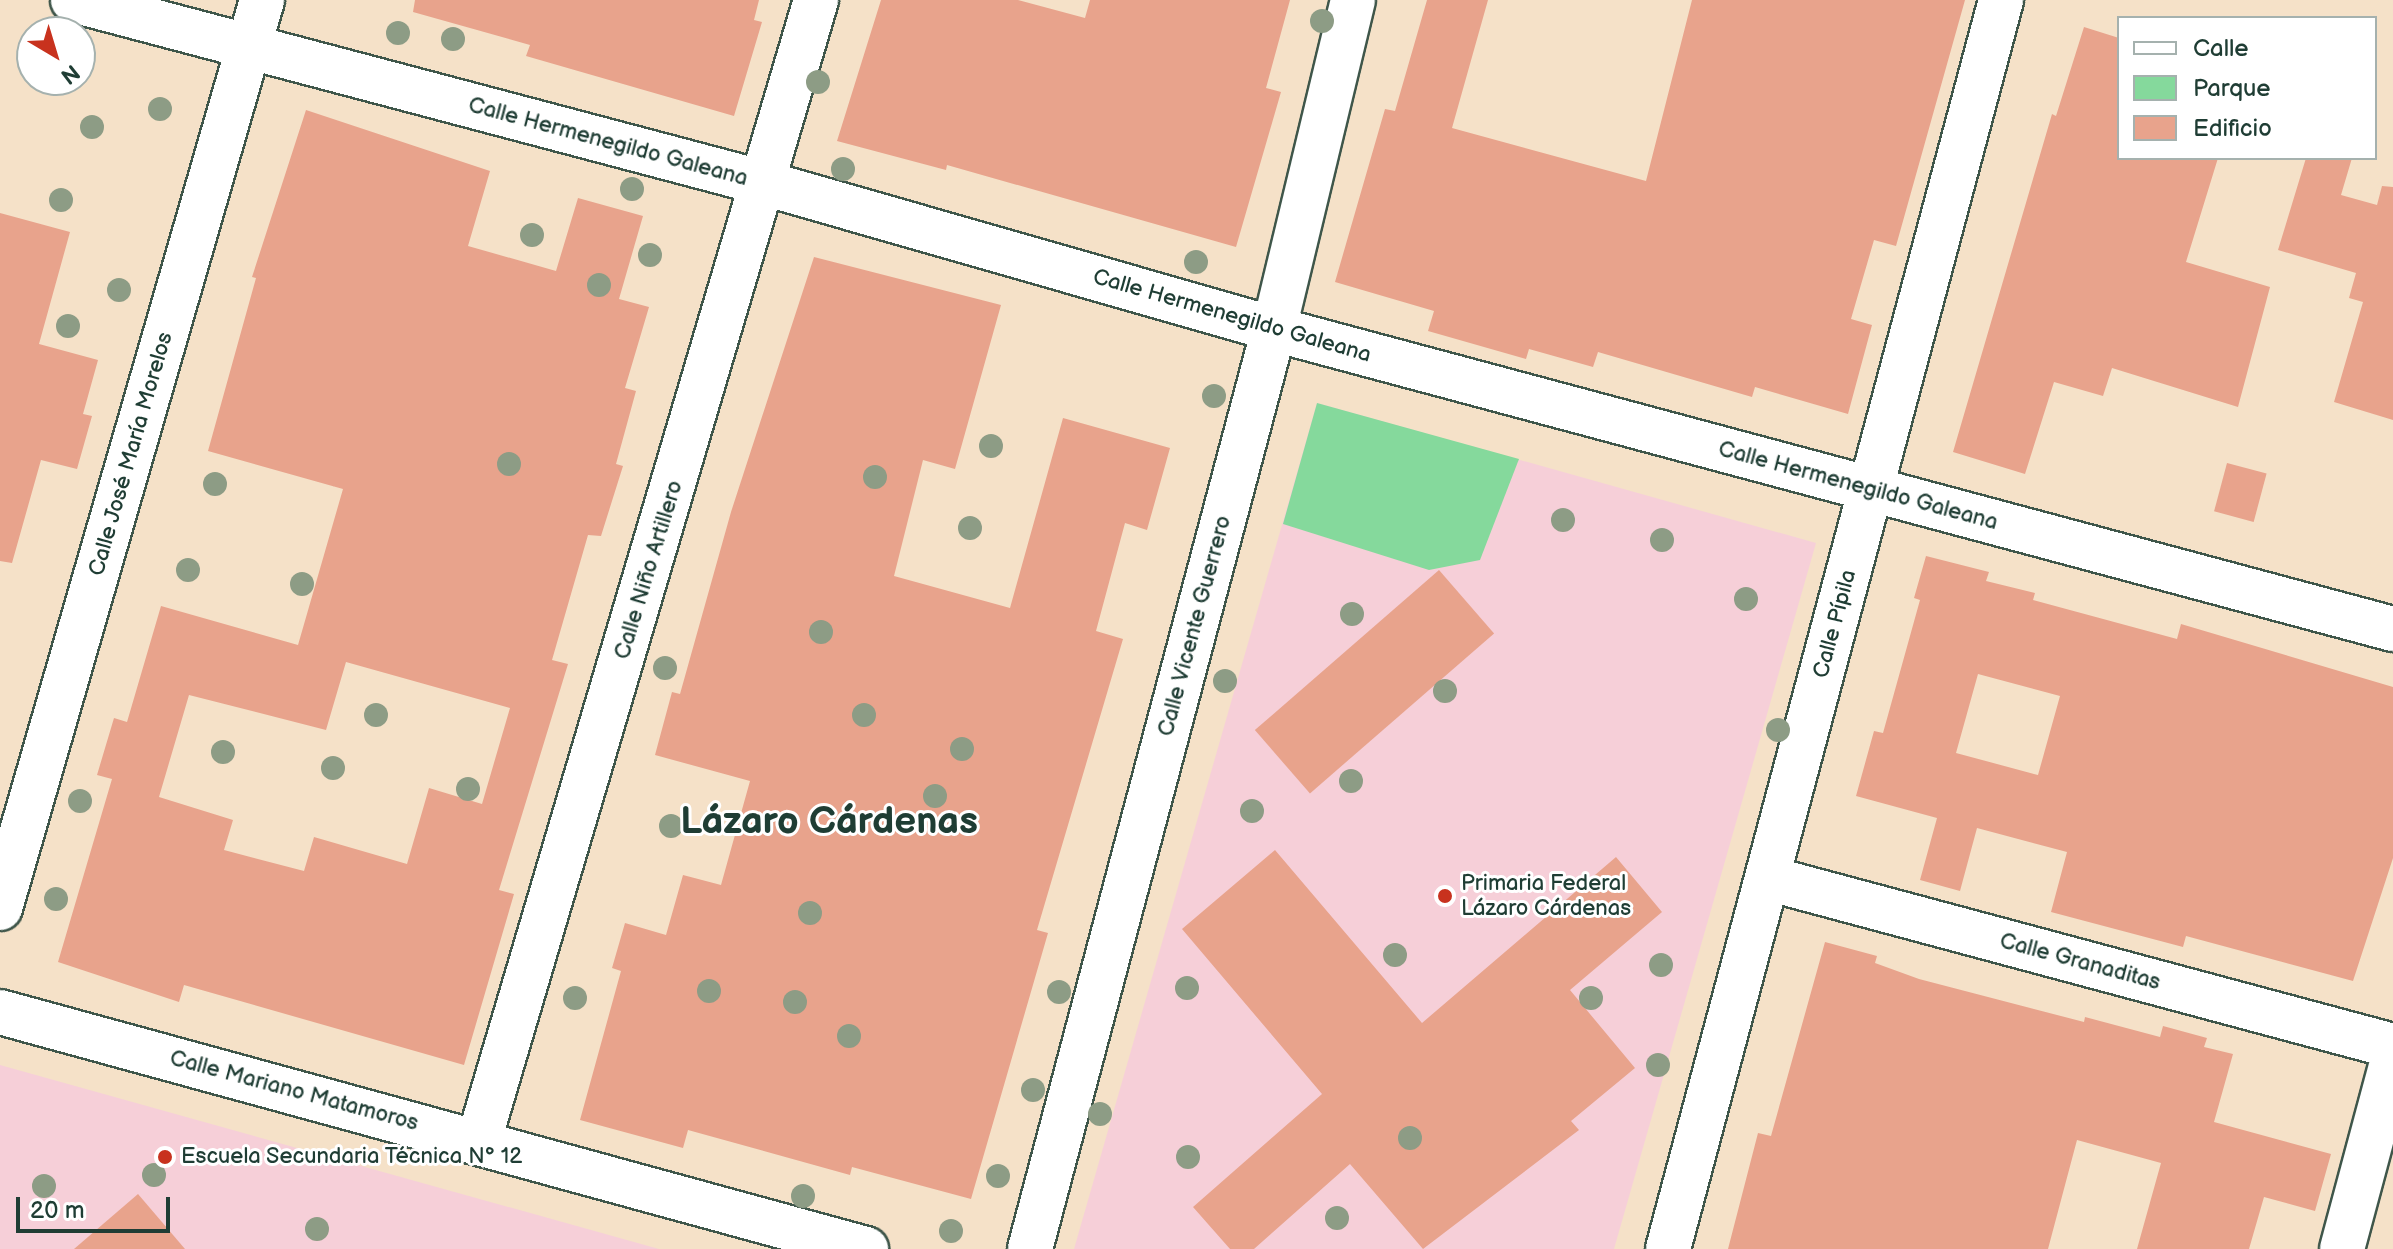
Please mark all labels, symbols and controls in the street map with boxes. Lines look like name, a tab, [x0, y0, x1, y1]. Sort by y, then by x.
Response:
north arrow	[16, 16, 96, 96]
legend	[2117, 16, 2377, 160]
text: Calle	[2193, 34, 2248, 63]
text: N	[55, 58, 85, 89]
text: Parque	[2193, 74, 2271, 103]
street label: Calle Hermenegildo Galeana	[465, 92, 751, 192]
text: Edificio	[2193, 114, 2272, 143]
street label: Calle Hermenegildo Galeana	[1090, 264, 1374, 368]
street label: Calle José María Morelos	[83, 329, 179, 579]
street label: Calle Hermenegildo Galeana	[1715, 436, 2001, 536]
street label: Calle Niño Artillero	[609, 477, 689, 663]
street label: Calle Vicente Guerrero	[1153, 512, 1237, 740]
street label: Calle Pípila	[1808, 567, 1862, 681]
district label: Lázaro Cárdenas	[680, 799, 978, 845]
place label: Primaria Federal Lázaro Cárdenas	[1461, 870, 1631, 922]
marker: Primaria Federal Lázaro Cárdenas	[1436, 887, 1454, 905]
street label: Calle Granaditas	[1997, 928, 2163, 996]
street label: Calle Mariano Matamoros	[167, 1045, 421, 1137]
place label: Escuela Secundaria Técnica N° 12	[181, 1144, 523, 1170]
marker: Escuela Secundaria Técnica N° 12	[156, 1148, 174, 1166]
scale bar	[20, 1181, 174, 1231]
text: 20 m	[30, 1196, 85, 1225]

